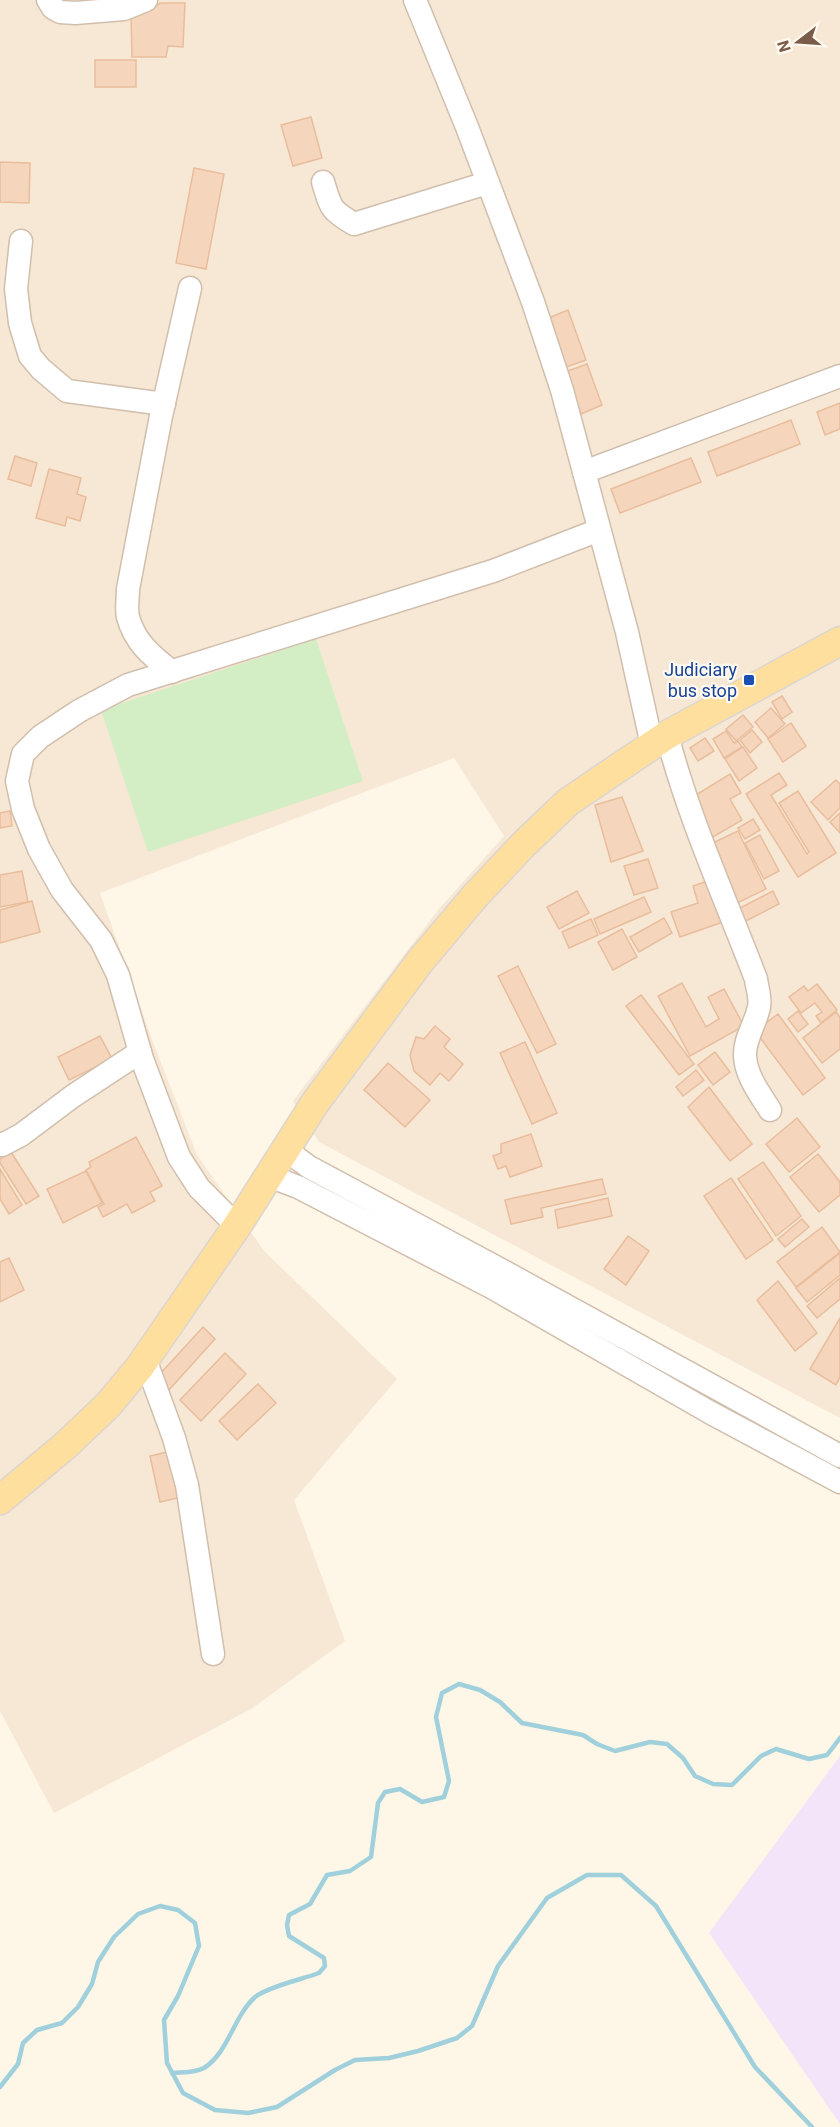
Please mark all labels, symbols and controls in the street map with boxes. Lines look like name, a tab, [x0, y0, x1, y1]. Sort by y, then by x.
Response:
north arrow	[768, 12, 828, 72]
text: N	[773, 38, 795, 54]
place label: Judiciary bus stop	[664, 659, 737, 701]
marker: Judiciary bus stop	[742, 673, 756, 687]

